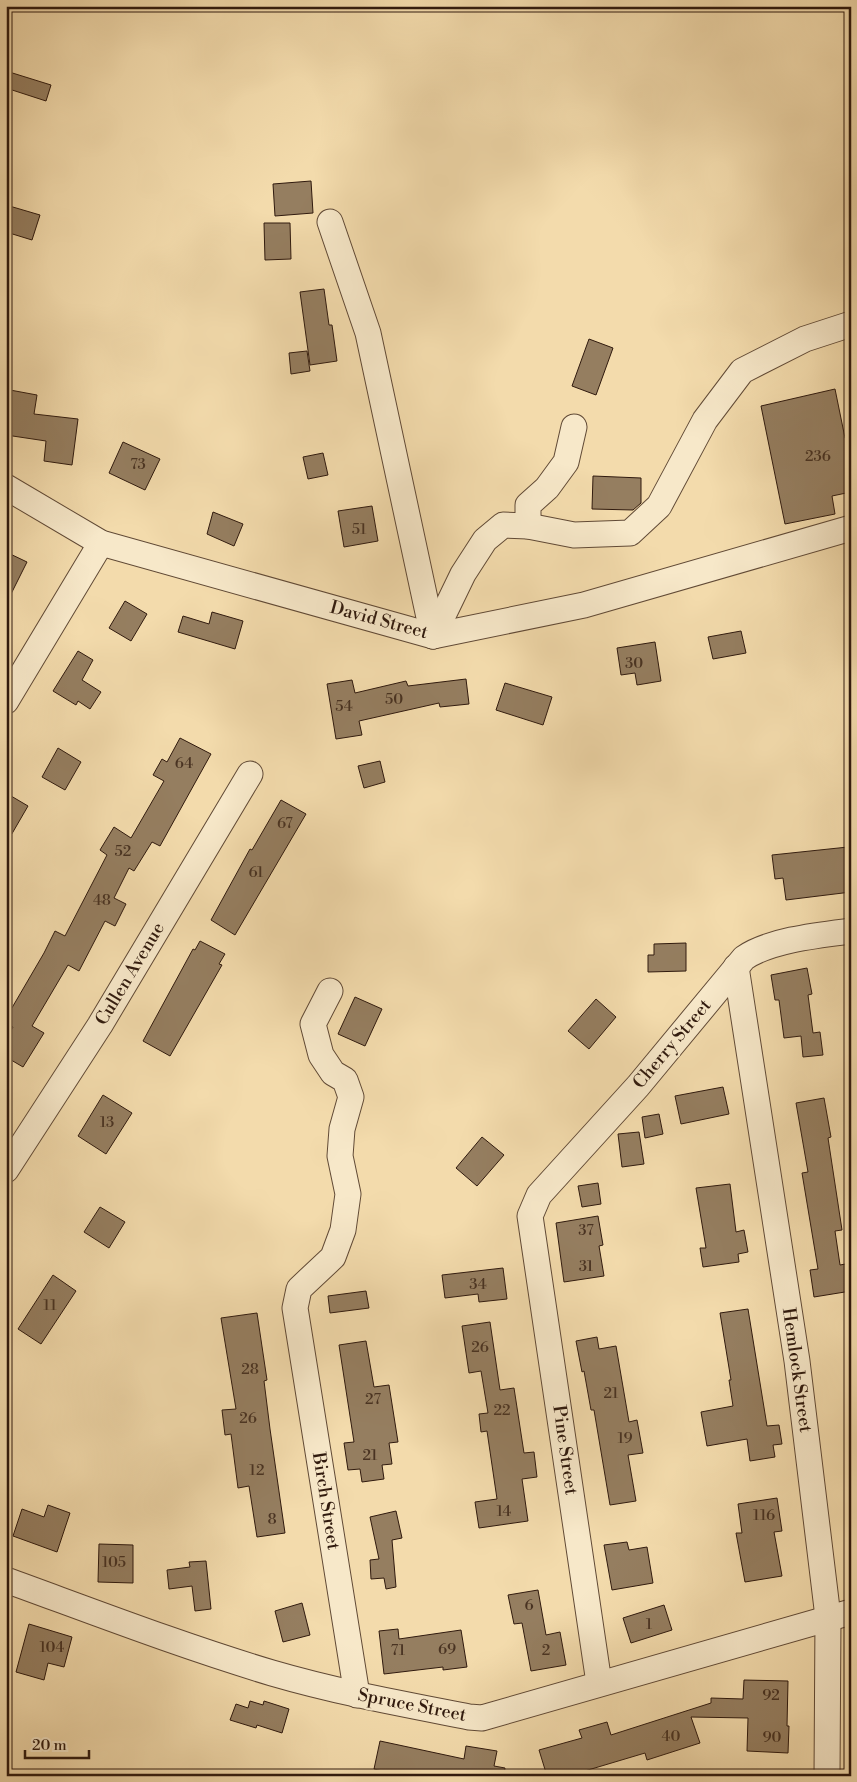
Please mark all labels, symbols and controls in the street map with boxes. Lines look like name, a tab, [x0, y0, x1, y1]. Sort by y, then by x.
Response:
house number: 236	[805, 447, 831, 466]
house number: 73	[130, 455, 146, 474]
house number: 51	[352, 520, 367, 539]
street label: David Street	[327, 596, 431, 644]
house number: 30	[625, 654, 643, 673]
house number: 50	[385, 690, 403, 709]
house number: 54	[335, 697, 353, 716]
house number: 64	[175, 754, 193, 773]
house number: 67	[277, 814, 293, 833]
house number: 52	[115, 842, 131, 861]
house number: 61	[248, 863, 264, 882]
house number: 48	[93, 891, 111, 910]
street label: Cullen Avenue	[90, 918, 170, 1030]
street label: Cherry Street	[628, 994, 717, 1094]
house number: 13	[100, 1113, 114, 1132]
house number: 37	[578, 1221, 594, 1240]
house number: 31	[579, 1257, 594, 1276]
house number: 34	[469, 1275, 487, 1294]
house number: 11	[43, 1296, 57, 1315]
street label: Hemlock Street	[777, 1306, 817, 1435]
house number: 26	[471, 1338, 489, 1357]
house number: 28	[241, 1360, 259, 1379]
house number: 21	[603, 1384, 619, 1403]
house number: 27	[365, 1390, 381, 1409]
house number: 22	[493, 1401, 511, 1420]
street label: Pine Street	[547, 1404, 583, 1497]
house number: 26	[239, 1409, 257, 1428]
house number: 19	[617, 1429, 633, 1448]
house number: 21	[362, 1446, 378, 1465]
street label: Birch Street	[307, 1450, 345, 1552]
house number: 12	[249, 1461, 265, 1480]
house number: 14	[497, 1502, 511, 1521]
house number: 116	[753, 1506, 775, 1525]
house number: 8	[267, 1510, 277, 1529]
house number: 105	[102, 1553, 126, 1572]
house number: 6	[524, 1596, 534, 1615]
house number: 1	[646, 1615, 653, 1634]
house number: 104	[40, 1638, 65, 1657]
house number: 69	[438, 1640, 456, 1659]
house number: 71	[391, 1641, 406, 1660]
house number: 2	[542, 1641, 550, 1660]
street label: Spruce Street	[356, 1683, 469, 1727]
house number: 92	[762, 1686, 780, 1705]
scale bar	[25, 1727, 89, 1759]
house number: 40	[662, 1727, 680, 1746]
house number: 90	[762, 1728, 782, 1747]
text: 20 m	[32, 1736, 67, 1755]

